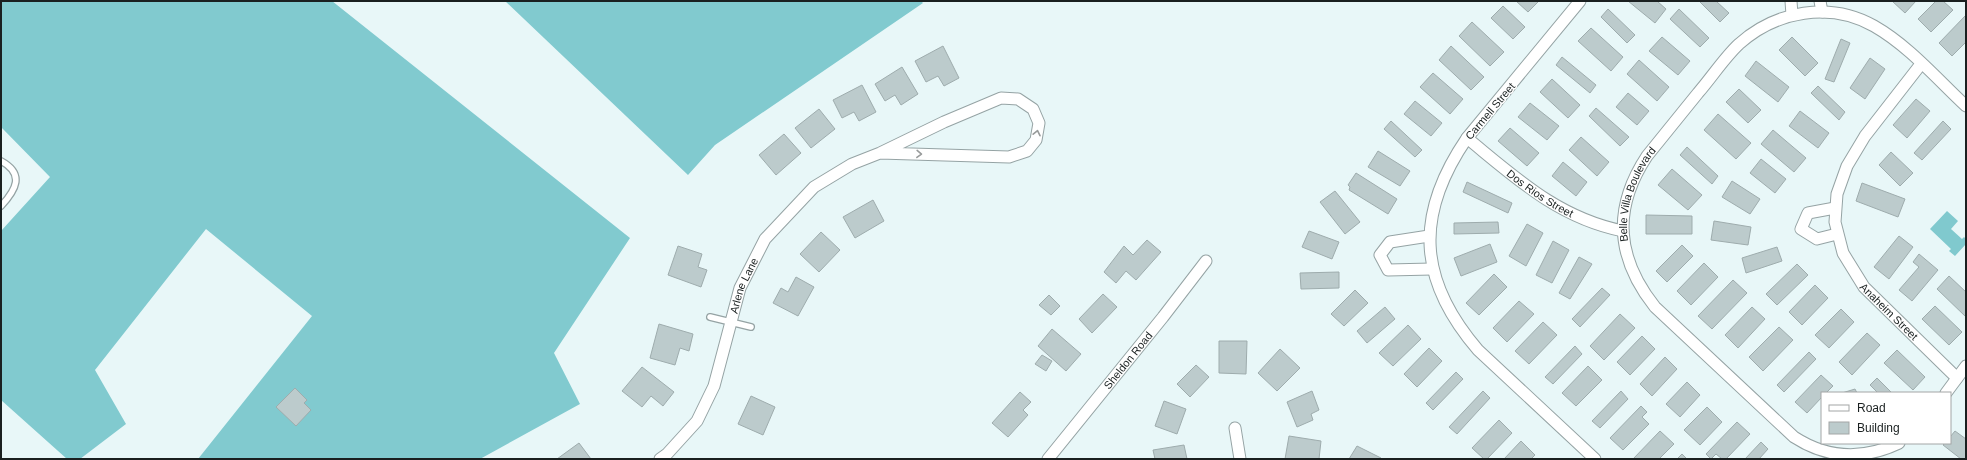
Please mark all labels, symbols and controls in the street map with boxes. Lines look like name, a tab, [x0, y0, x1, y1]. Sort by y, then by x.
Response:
street label: Carmell Street	[1463, 80, 1517, 142]
one-way arrow	[1033, 130, 1041, 137]
street label: Belle Villa Boulevard	[1617, 144, 1658, 242]
one-way arrow	[916, 150, 922, 159]
street label: Dos Rios Street	[1505, 167, 1575, 219]
street label: Arlene Lane	[727, 256, 760, 315]
street label: Anaheim Street	[1858, 281, 1920, 342]
street label: Sheldon Road	[1101, 329, 1155, 391]
legend	[1821, 392, 1951, 444]
text: Road	[1857, 401, 1886, 415]
text: Building	[1857, 421, 1900, 435]

